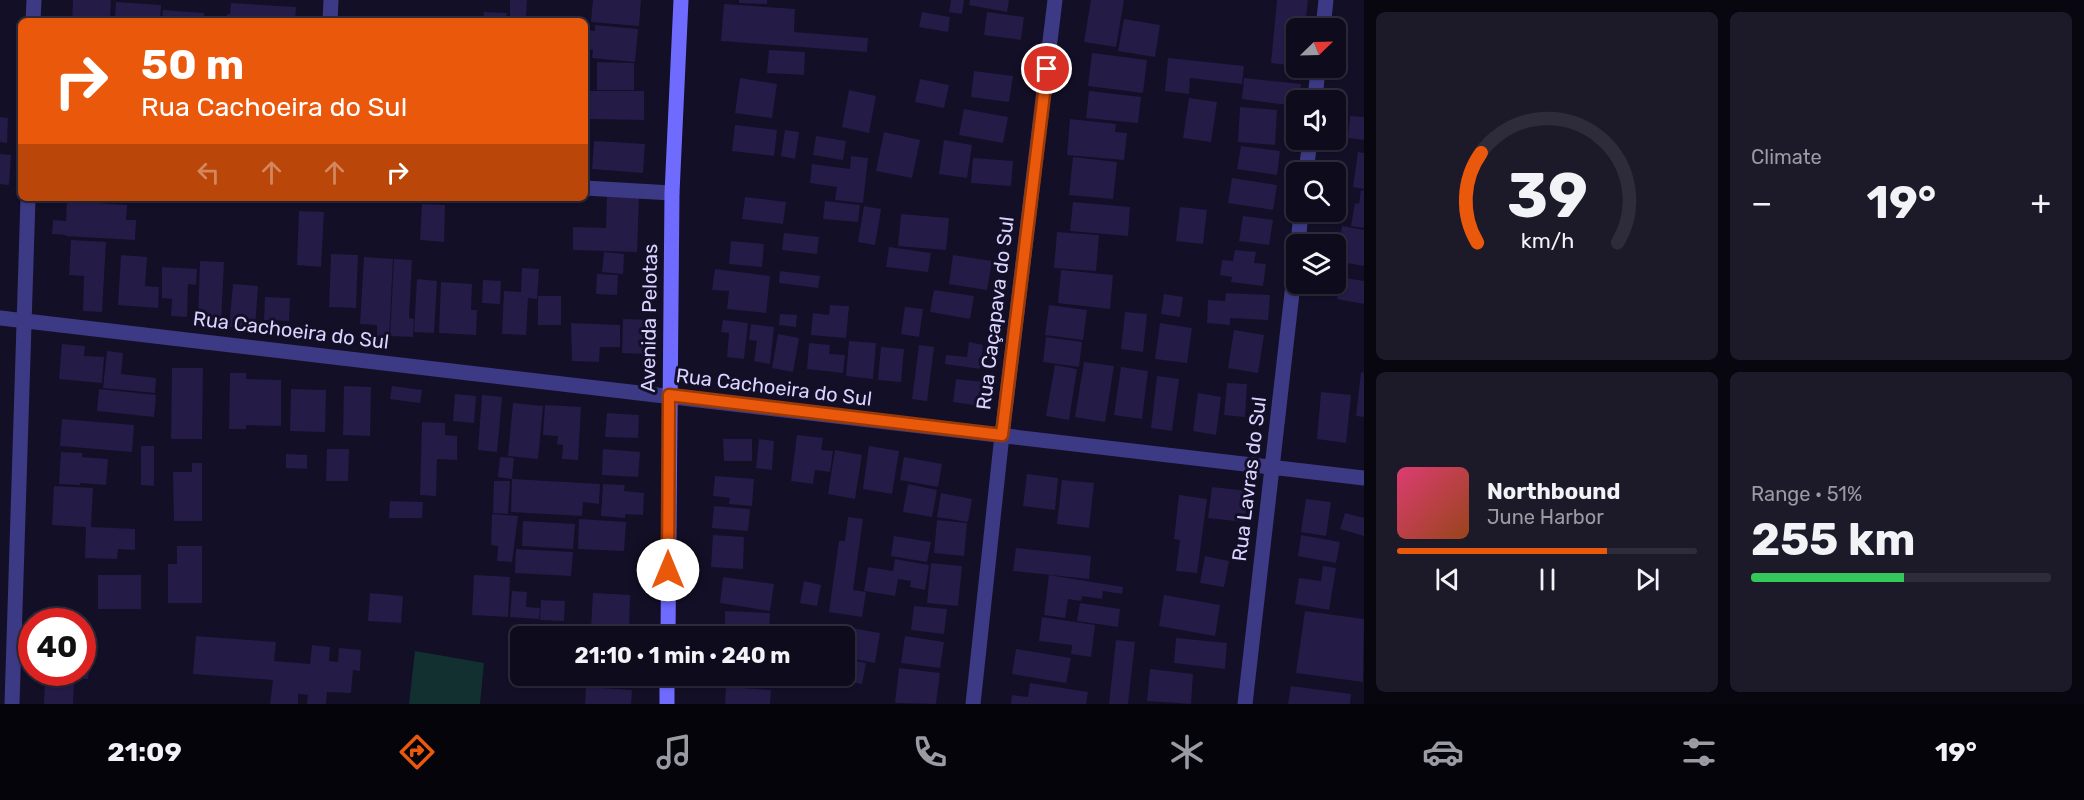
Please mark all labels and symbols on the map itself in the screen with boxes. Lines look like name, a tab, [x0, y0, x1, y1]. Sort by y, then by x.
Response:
north arrow	[1286, 18, 1346, 78]
pin	[1021, 43, 1072, 94]
street label: Rua Caçapava do Sul	[971, 215, 1019, 411]
street label: Avenida Pelotas	[636, 243, 662, 393]
street label: Rua Cachoeira do Sul	[192, 306, 390, 354]
street label: Rua Cachoeira do Sul	[675, 363, 873, 411]
street label: Rua Lavras do Sul	[1227, 395, 1271, 563]
position arrow	[636, 538, 700, 602]
speed limit sign: 40	[18, 608, 96, 686]

